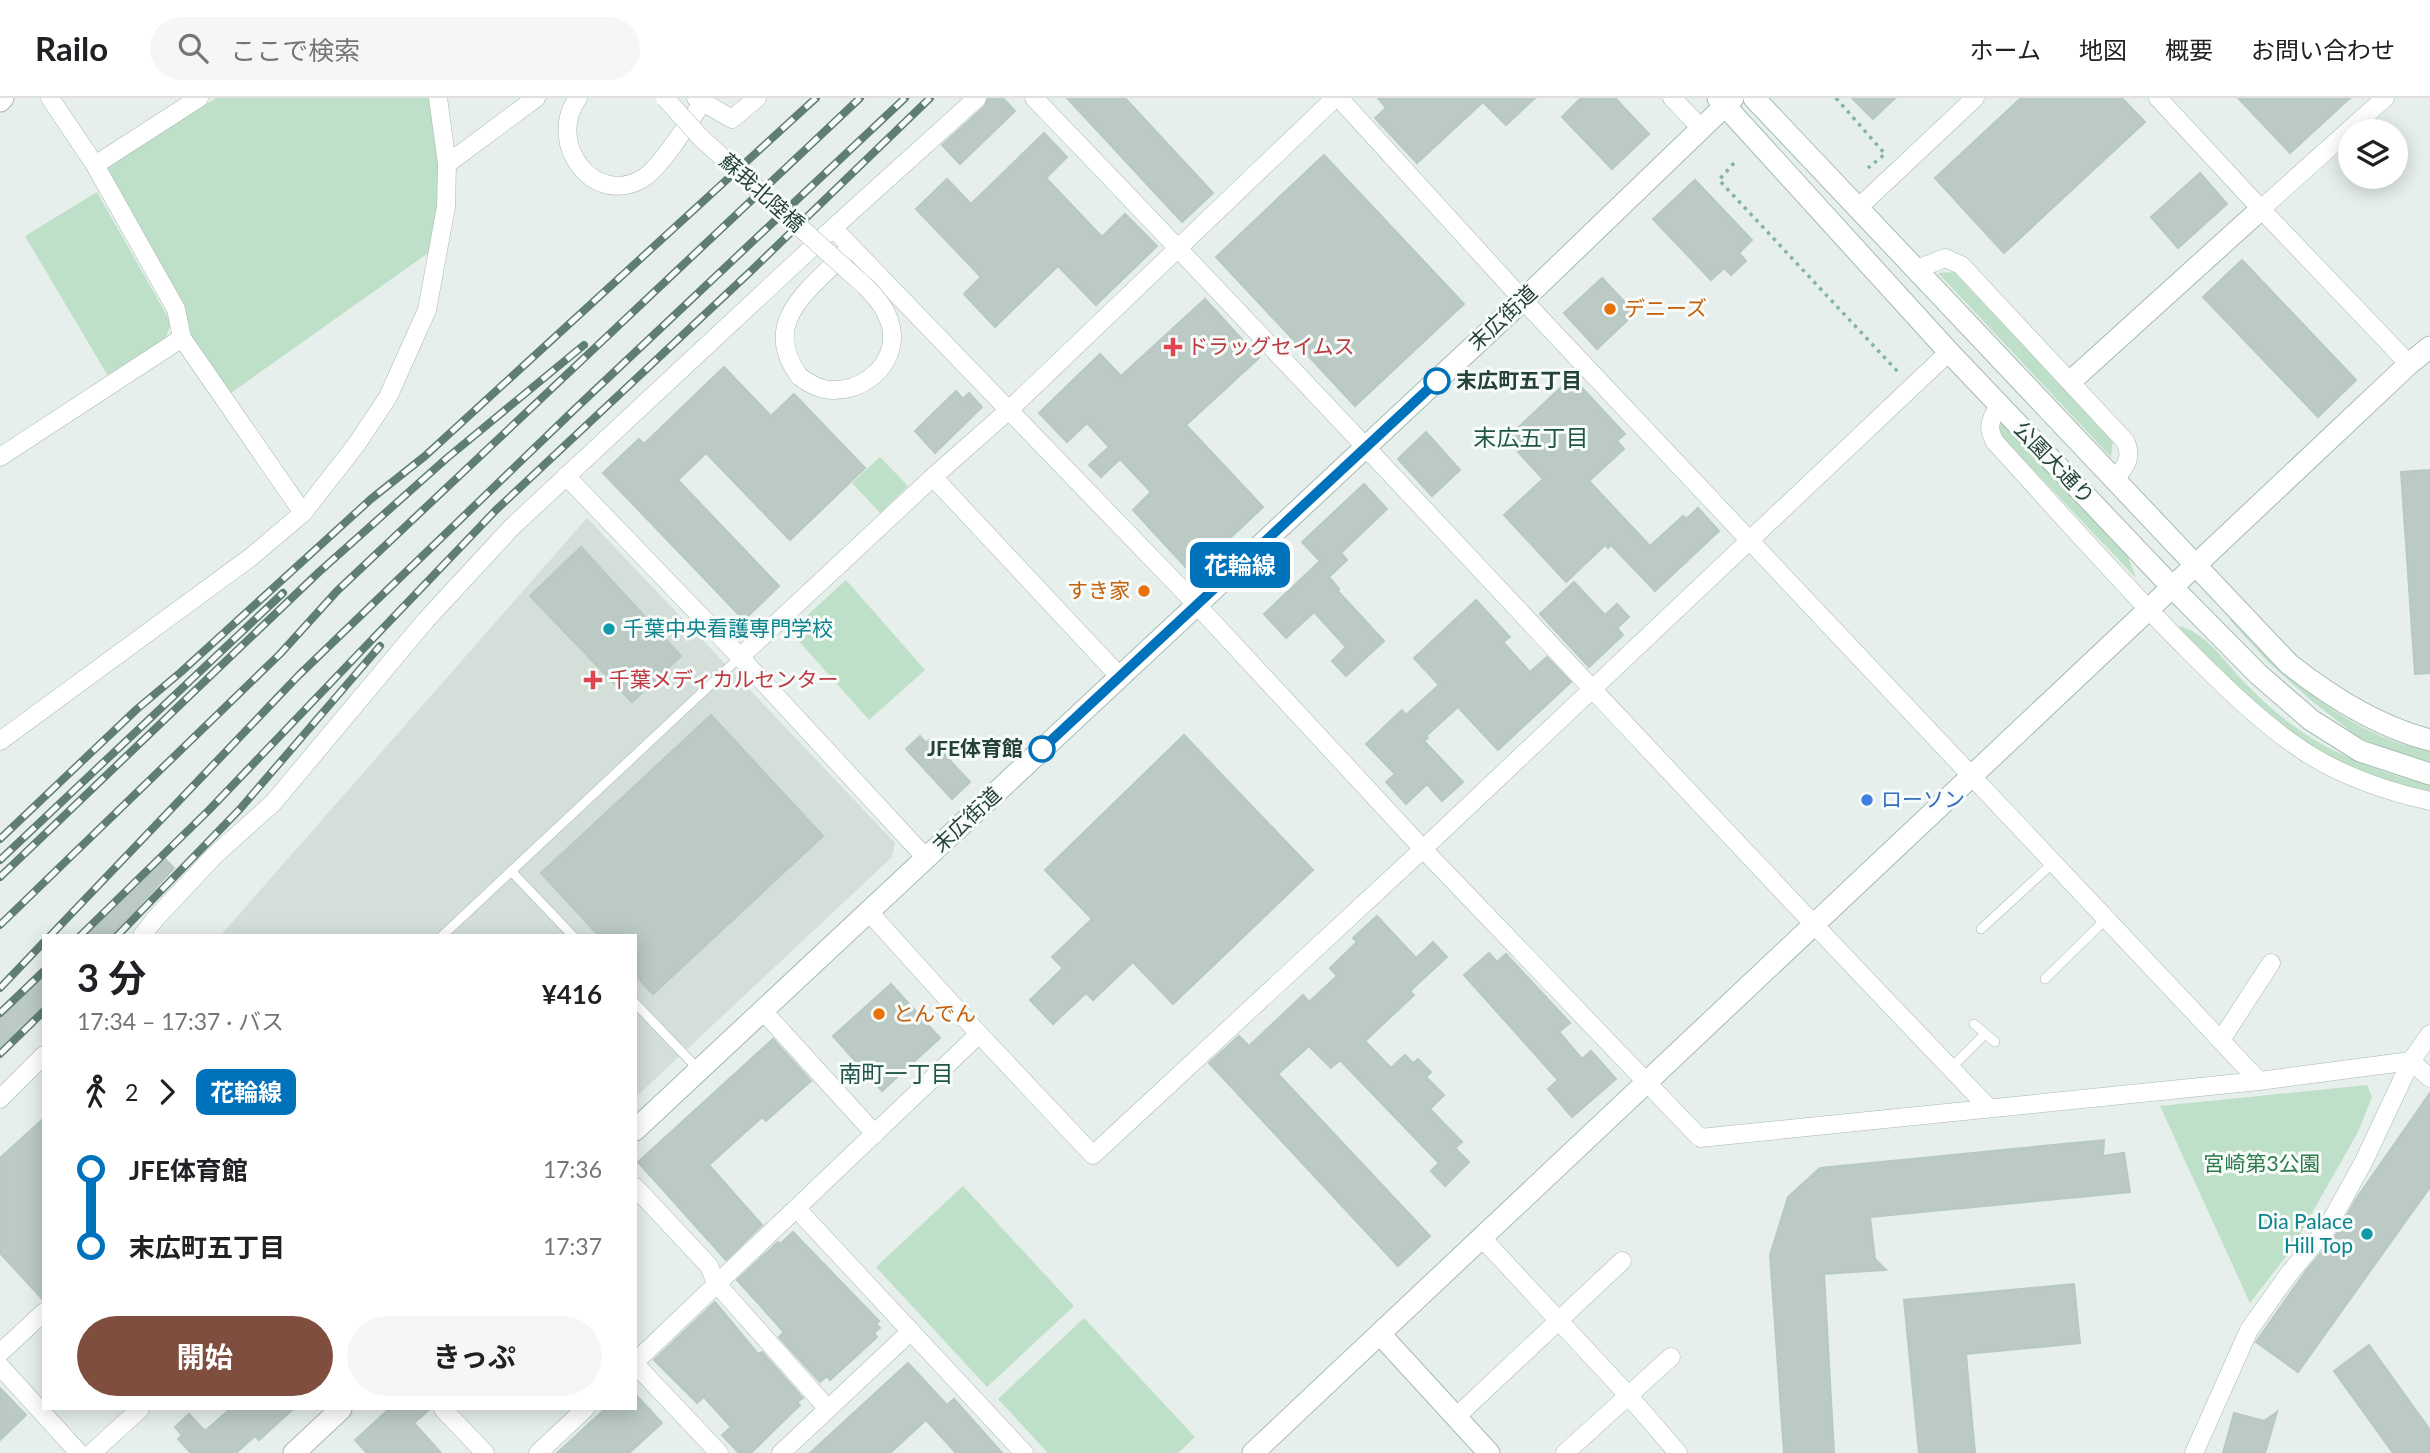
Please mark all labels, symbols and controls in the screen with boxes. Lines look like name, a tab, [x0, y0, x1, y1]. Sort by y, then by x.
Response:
search box	[150, 17, 640, 80]
text: Railo	[35, 28, 108, 68]
icon: search	[174, 29, 212, 67]
text: ここで検索	[230, 34, 360, 66]
text: ホーム	[1970, 35, 2041, 64]
text: 地図	[2079, 35, 2127, 64]
text: 概要	[2165, 35, 2213, 64]
text: お問い合わせ	[2251, 35, 2395, 64]
map controls	[2338, 119, 2408, 189]
button: layers	[2338, 119, 2408, 189]
street label: 蘇我北陸橋	[716, 147, 810, 236]
street label: 末広街道	[1463, 279, 1541, 355]
place label: デニーズ	[1624, 295, 1707, 320]
marker: デニーズ	[1602, 301, 1618, 317]
place label: ドラッグセイムス	[1187, 333, 1355, 358]
marker: ドラッグセイムス	[1165, 339, 1181, 355]
place label: 末広町五丁目	[1456, 367, 1582, 392]
marker: 末広町五丁目	[1424, 368, 1450, 394]
street label: 公園大通り	[2010, 416, 2101, 508]
district label: 末広五丁目	[1474, 423, 1589, 451]
line badge: 花輪線	[1200, 542, 1280, 588]
text: 花輪線	[1204, 550, 1276, 579]
place label: すき家	[1067, 577, 1130, 602]
marker: すき家	[1136, 583, 1152, 599]
place label: 千葉中央看護専門学校	[623, 615, 833, 640]
marker: 千葉中央看護専門学校	[601, 621, 617, 637]
place label: 千葉メディカルセンター	[609, 666, 839, 691]
marker: 千葉メディカルセンター	[583, 670, 603, 690]
place label: JFE体育館	[927, 735, 1023, 760]
marker: JFE体育館	[1029, 736, 1055, 762]
street label: 末広街道	[927, 781, 1005, 857]
place label: ローソン	[1881, 786, 1965, 811]
marker: ローソン	[1859, 792, 1875, 808]
text: 3 分	[77, 954, 146, 1000]
text: ¥416	[542, 978, 602, 1010]
place label: とんでん	[893, 1000, 976, 1025]
marker: とんでん	[871, 1006, 887, 1022]
text: 17:34 – 17:37 · バス	[77, 1007, 284, 1035]
district label: 南町一丁目	[839, 1059, 954, 1087]
icon: walk	[77, 1073, 115, 1111]
icon: forward	[148, 1073, 186, 1111]
text: 花輪線	[210, 1077, 282, 1106]
text: 2	[125, 1078, 138, 1106]
park label: 宮崎第3公園	[2203, 1150, 2321, 1175]
text: JFE体育館	[129, 1154, 248, 1186]
text: 17:36	[543, 1155, 602, 1183]
place label: Dia Palace Hill Top	[2257, 1208, 2353, 1257]
marker: Dia Palace Hill Top	[2359, 1226, 2375, 1242]
text: 末広町五丁目	[129, 1231, 285, 1263]
text: 17:37	[543, 1232, 602, 1260]
button: 開始	[77, 1316, 333, 1396]
button: きっぷ	[347, 1316, 602, 1396]

